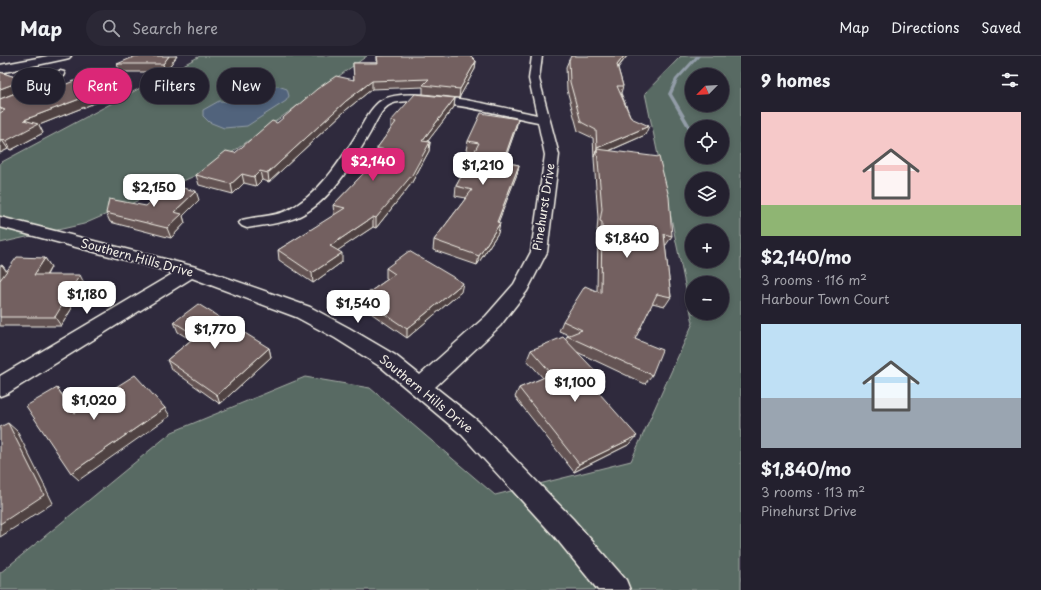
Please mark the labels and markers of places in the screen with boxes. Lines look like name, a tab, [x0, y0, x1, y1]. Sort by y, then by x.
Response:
pin: $2,140	[340, 148, 406, 182]
pin: $1,210	[450, 152, 516, 186]
pin: $2,150	[121, 174, 187, 208]
pin: $1,840	[594, 225, 660, 259]
pin: $1,180	[54, 281, 120, 315]
pin: $1,540	[325, 290, 391, 324]
pin: $1,770	[182, 316, 248, 350]
pin: $1,100	[542, 369, 608, 403]
pin: $1,020	[61, 387, 127, 421]

